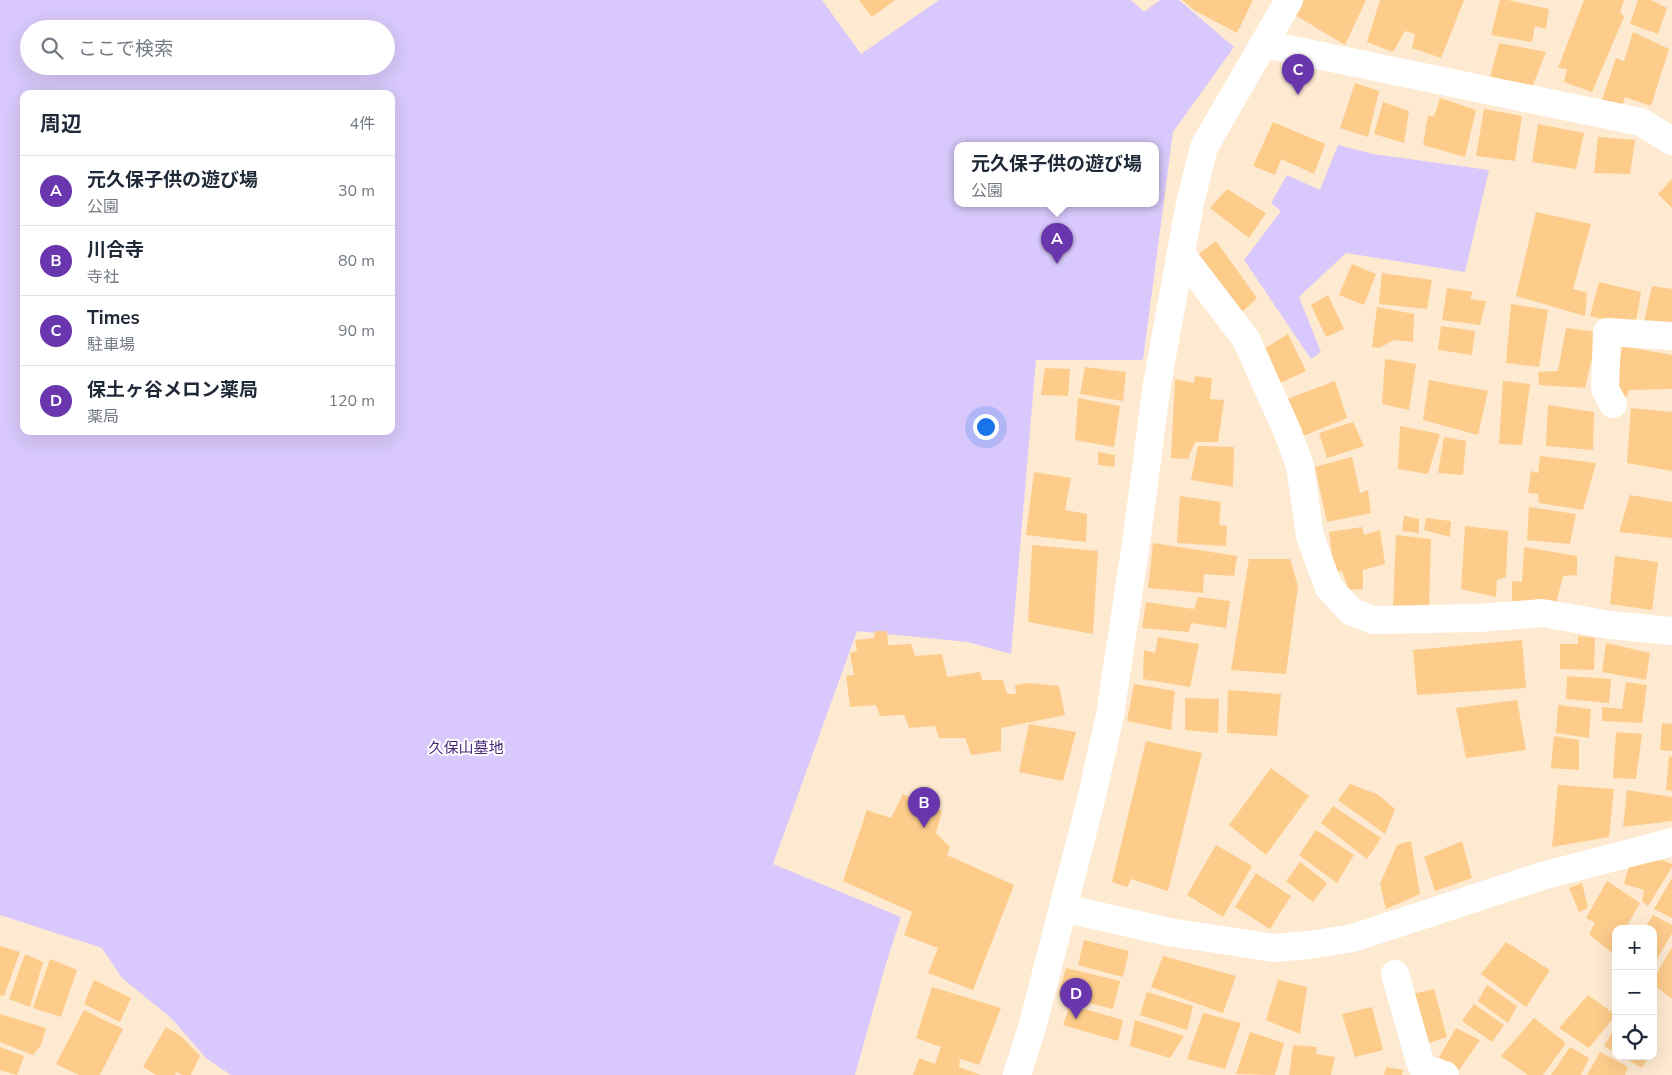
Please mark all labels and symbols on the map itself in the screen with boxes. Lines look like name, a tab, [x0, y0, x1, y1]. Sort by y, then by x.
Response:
pin: C	[1282, 54, 1314, 95]
pin: A	[1041, 223, 1073, 264]
your location	[973, 414, 999, 440]
park label: 久保山墓地	[428, 738, 504, 758]
pin: B	[908, 787, 940, 828]
pin: D	[1060, 978, 1092, 1019]

